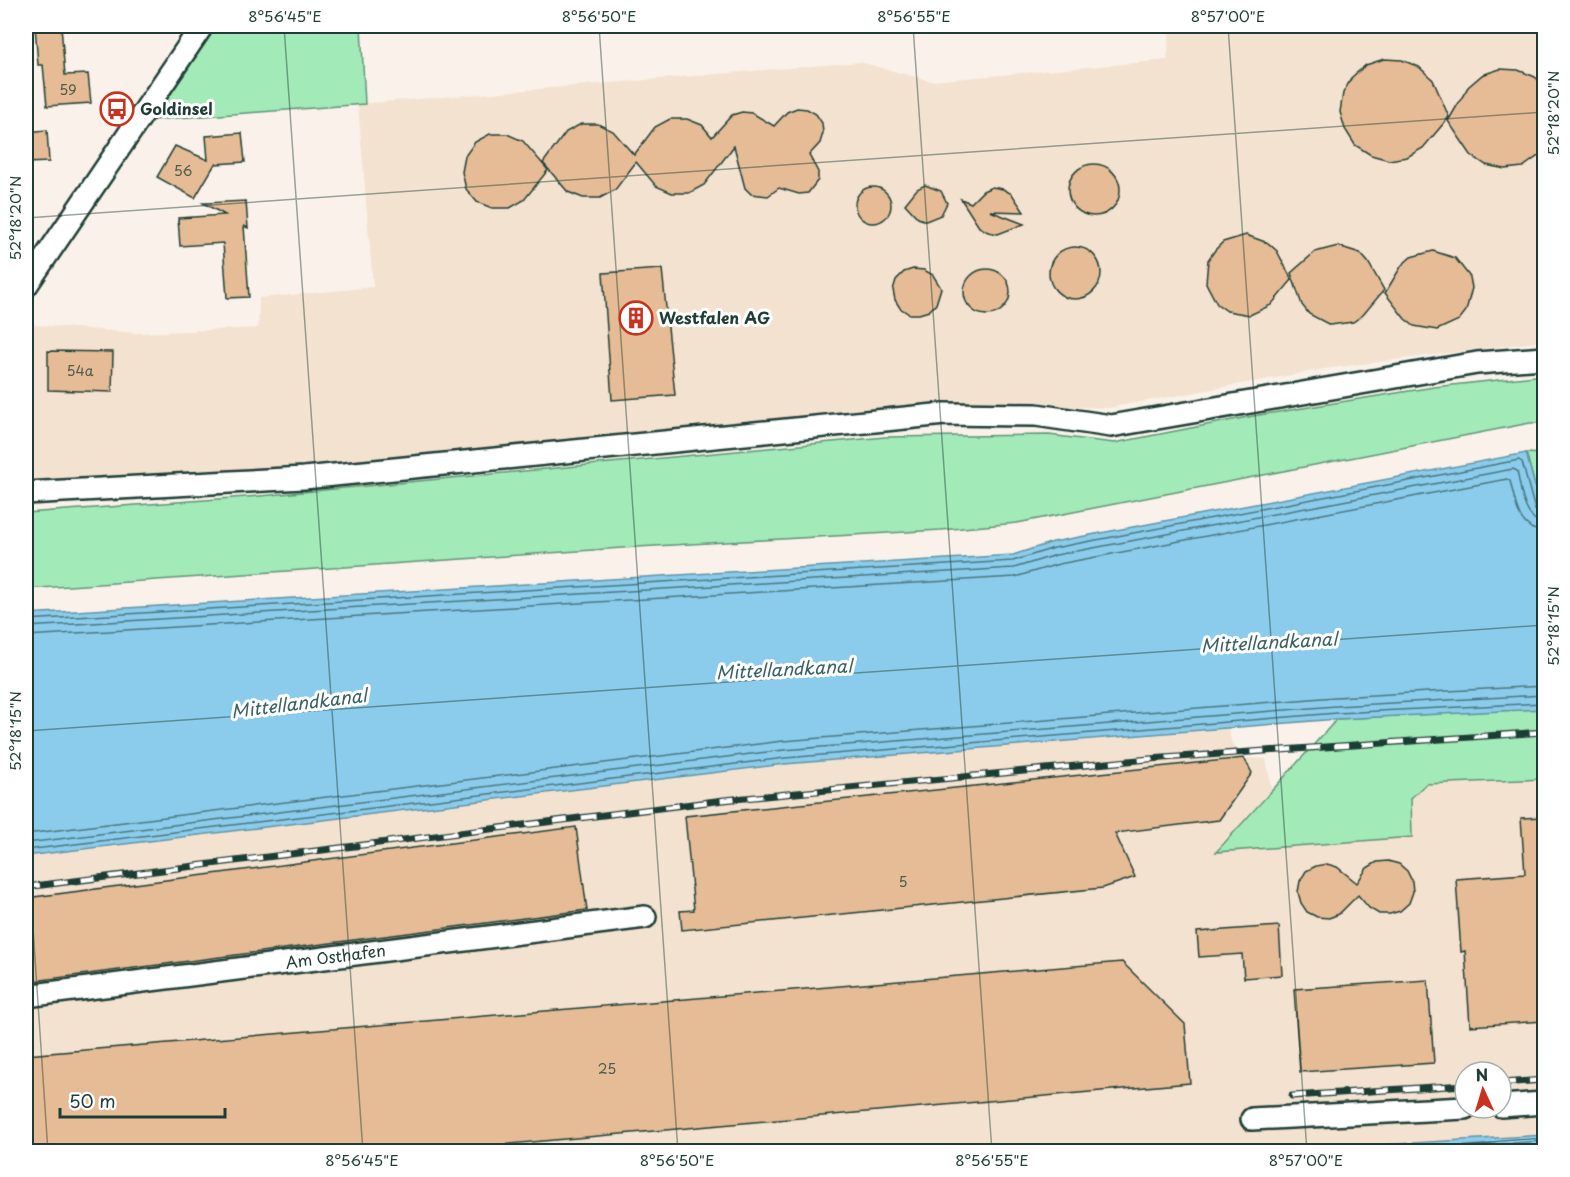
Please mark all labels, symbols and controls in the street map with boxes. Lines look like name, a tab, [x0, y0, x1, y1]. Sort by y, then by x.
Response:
text: 8°56'45"E	[248, 4, 322, 27]
text: 8°56'50"E	[562, 4, 636, 27]
text: 8°56'55"E	[877, 4, 951, 27]
text: 8°57'00"E	[1191, 4, 1265, 27]
text: 52°18'20"N	[1541, 70, 1564, 156]
house number: 59	[59, 79, 77, 100]
bus stop icon: Goldinsel	[99, 91, 135, 127]
place label: Goldinsel	[140, 96, 213, 120]
house number: 56	[174, 160, 193, 181]
text: 52°18'20"N	[3, 175, 26, 261]
building icon: Westfalen AG	[618, 300, 654, 336]
place label: Westfalen AG	[659, 305, 770, 329]
house number: 54a	[66, 360, 94, 381]
text: 52°18'15"N	[1541, 586, 1564, 666]
water label: Mittellandkanal	[1200, 624, 1341, 659]
water label: Mittellandkanal	[715, 651, 856, 686]
water label: Mittellandkanal	[230, 680, 371, 724]
text: 52°18'15"N	[3, 691, 26, 771]
house number: 5	[898, 871, 908, 892]
street label: Am Osthafen	[284, 937, 387, 974]
house number: 25	[598, 1058, 616, 1079]
north arrow	[1453, 1060, 1513, 1120]
text: N	[1475, 1062, 1489, 1086]
scale bar	[60, 1081, 225, 1119]
text: 50 m	[69, 1087, 116, 1114]
text: 8°56'45"E	[325, 1148, 399, 1171]
text: 8°56'50"E	[640, 1148, 714, 1171]
text: 8°56'55"E	[955, 1148, 1029, 1171]
text: 8°57'00"E	[1269, 1148, 1343, 1171]

